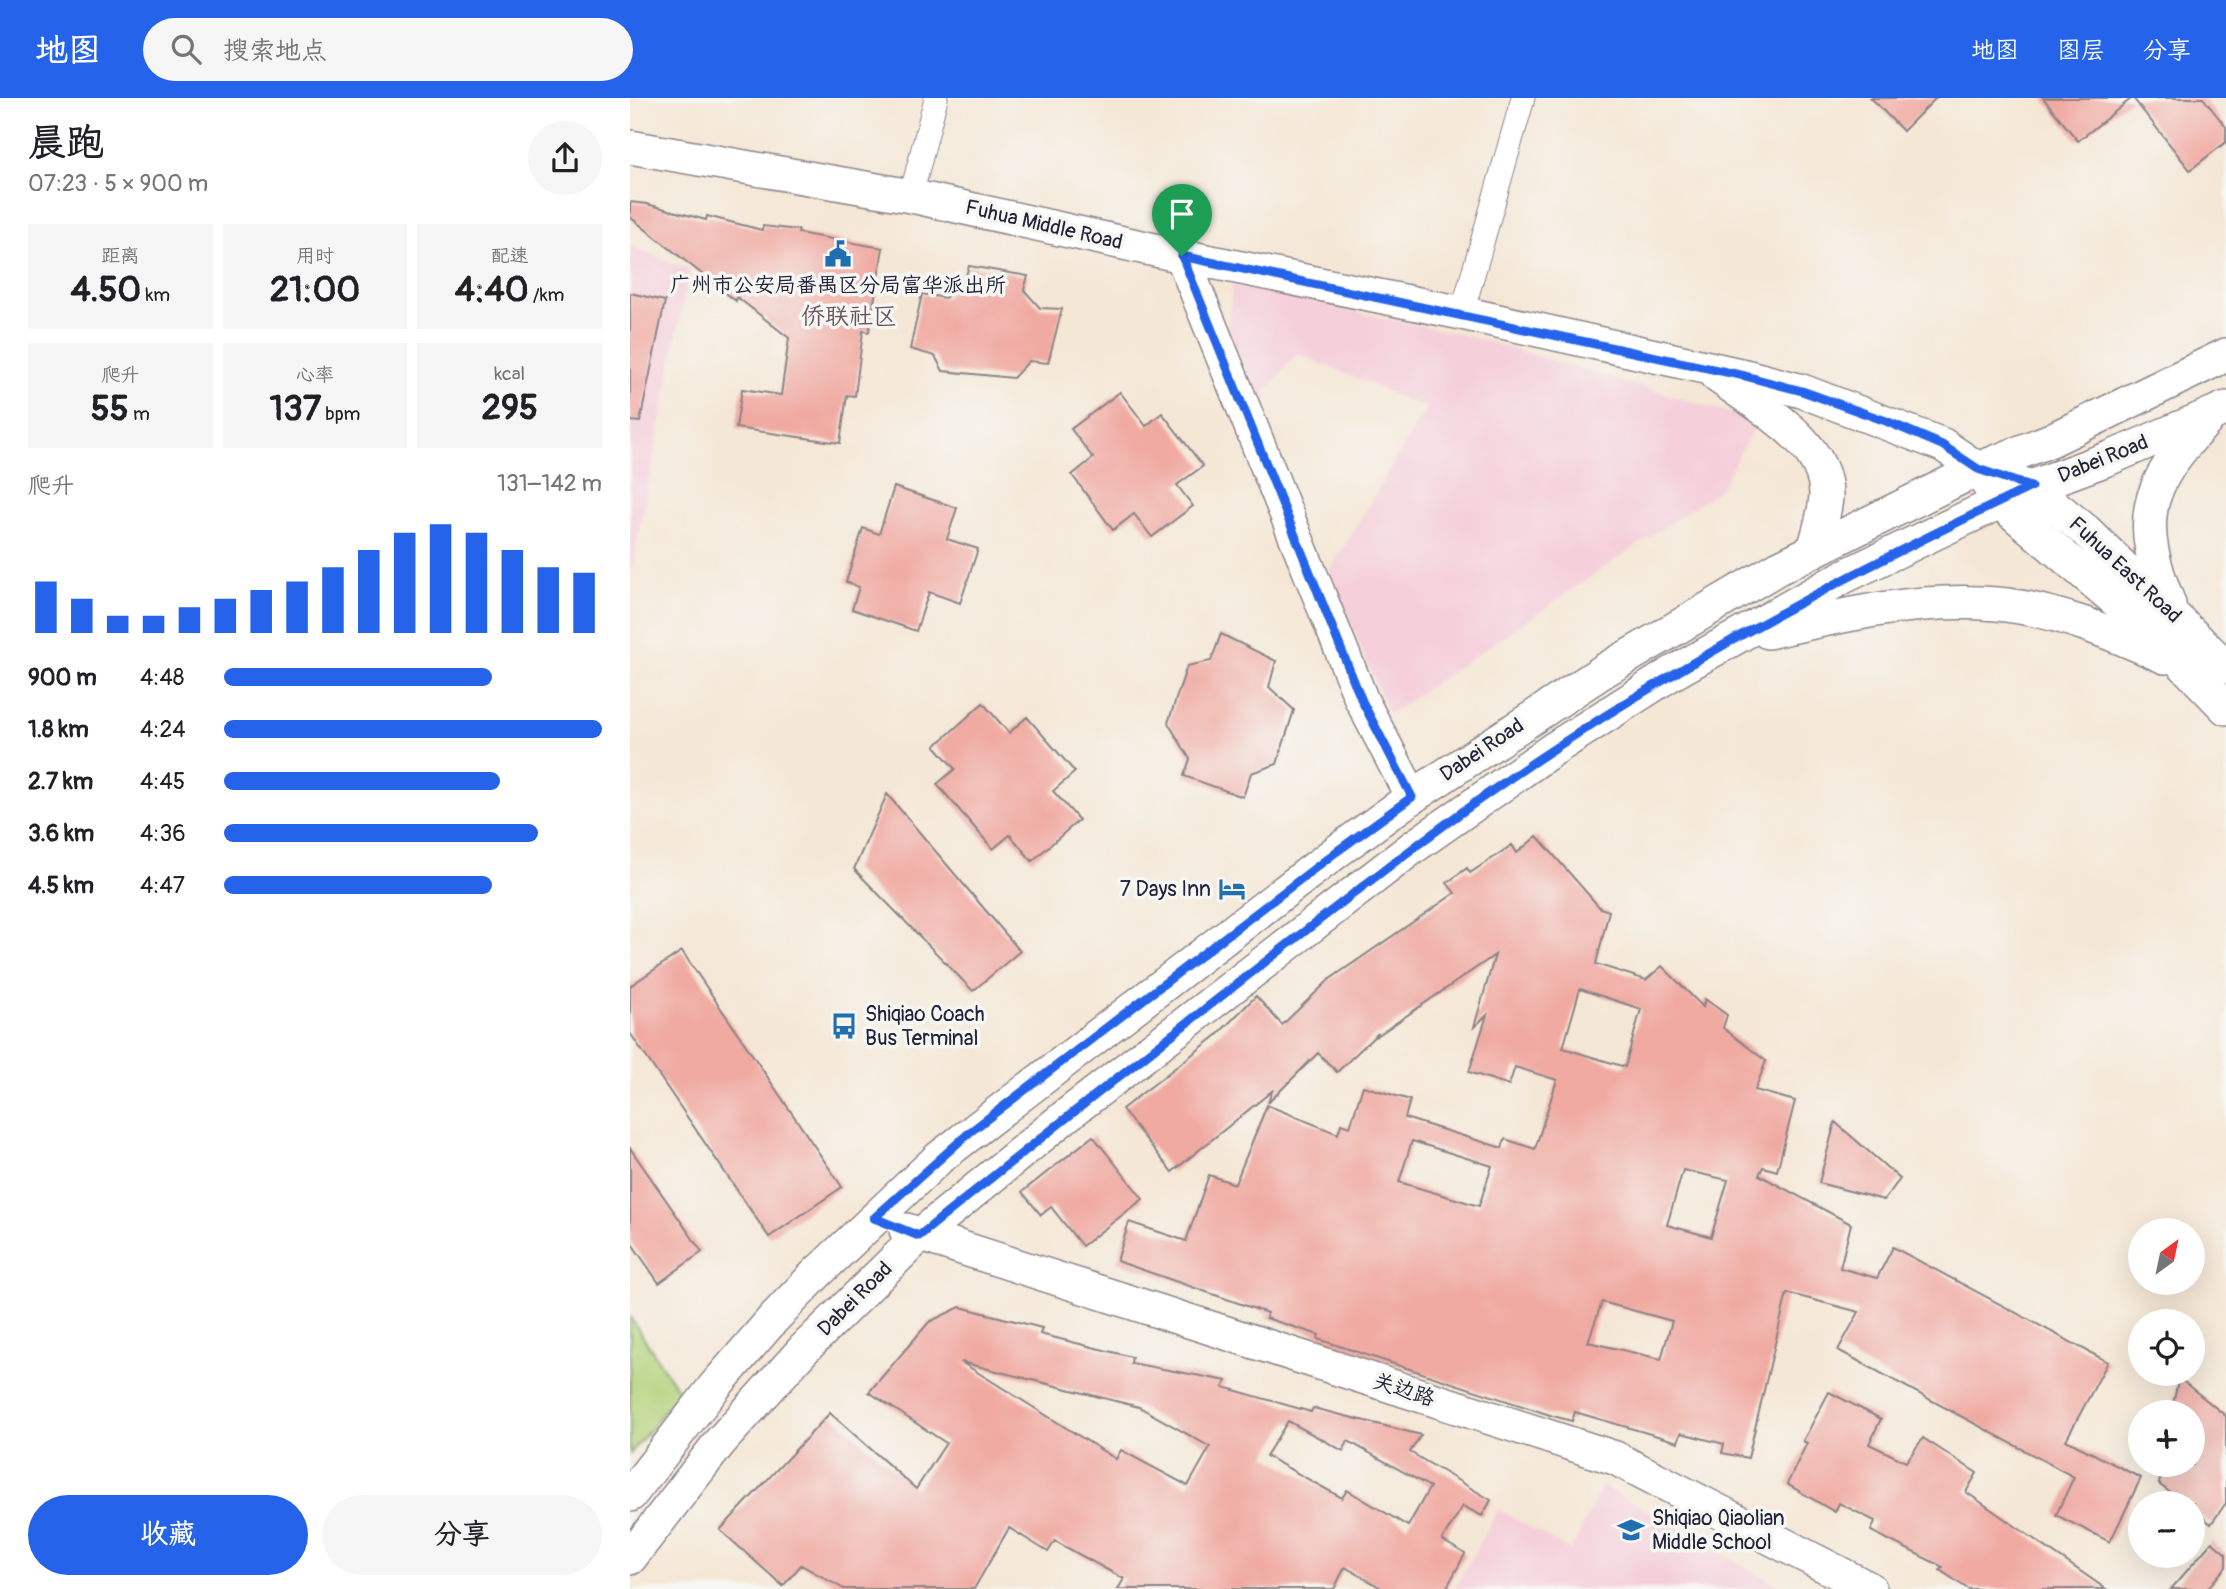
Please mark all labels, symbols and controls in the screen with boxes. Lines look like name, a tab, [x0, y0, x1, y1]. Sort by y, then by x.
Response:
search box	[143, 18, 633, 81]
text: 地图	[35, 30, 101, 71]
icon: search	[167, 30, 205, 68]
text: 搜索地点	[223, 35, 327, 67]
text: 地图	[1971, 36, 2019, 65]
text: 图层	[2057, 36, 2105, 65]
text: 分享	[2143, 36, 2191, 65]
text: 晨跑	[28, 119, 104, 167]
button: share	[528, 121, 602, 195]
text: 07:23 · 5 × 900 m	[28, 169, 208, 198]
pin	[1152, 184, 1212, 256]
street label: Fuhua Middle Road	[963, 194, 1125, 256]
icon: arrive	[1163, 195, 1201, 233]
public building icon: 广州市公安局番禺区分局富华派出所	[823, 239, 853, 269]
text: 距离	[101, 244, 139, 268]
text: 用时	[296, 244, 334, 268]
text: 配速	[491, 244, 529, 268]
text: 4.50	[70, 268, 141, 312]
text: 21:00	[270, 268, 360, 312]
text: 4:40	[455, 268, 529, 312]
place label: 广州市公安局番禺区分局富华派出所	[670, 272, 1006, 299]
text: km	[141, 283, 170, 307]
text: /km	[529, 283, 564, 307]
district label: 侨联社区	[801, 302, 897, 331]
text: kcal	[494, 362, 525, 386]
text: 爬升	[101, 363, 139, 387]
text: 心率	[296, 363, 334, 387]
text: 295	[481, 386, 538, 430]
text: 55	[91, 387, 129, 431]
text: 137	[269, 387, 321, 431]
text: m	[129, 402, 150, 426]
text: bpm	[321, 402, 361, 426]
street label: Dabei Road	[2054, 429, 2152, 489]
text: 131–142 m	[497, 469, 602, 498]
text: 爬升	[28, 471, 74, 500]
street label: Fuhua East Road	[2063, 511, 2187, 629]
text: 900 m	[28, 663, 97, 692]
text: 4:48	[140, 663, 184, 692]
street label: Dabei Road	[1435, 712, 1529, 788]
text: 1.8 km	[28, 715, 89, 744]
text: 4:24	[140, 715, 186, 744]
text: 2.7 km	[28, 767, 93, 796]
text: 4:45	[140, 767, 185, 796]
text: 3.6 km	[28, 819, 94, 848]
text: 4:36	[140, 819, 186, 848]
text: 4.5 km	[28, 871, 94, 900]
text: 4:47	[140, 871, 185, 900]
hotel icon: 7 Days Inn	[1217, 874, 1247, 904]
place label: 7 Days Inn	[1120, 876, 1211, 903]
place label: Shiqiao Coach Bus Terminal	[865, 1001, 985, 1052]
bus stop icon: Shiqiao Coach Bus Terminal	[829, 1011, 859, 1041]
north arrow	[2128, 1218, 2205, 1295]
map controls	[2128, 1218, 2205, 1568]
street label: Dabei Road	[812, 1256, 898, 1342]
button: locate	[2128, 1309, 2205, 1386]
street label: 关边路	[1370, 1367, 1438, 1413]
button: +	[2128, 1400, 2205, 1477]
button: −	[2128, 1491, 2205, 1568]
button: 收藏	[28, 1495, 308, 1575]
button: 分享	[322, 1495, 602, 1575]
place label: Shiqiao Qiaolian Middle School	[1652, 1505, 1785, 1556]
school or university icon: Shiqiao Qiaolian Middle School	[1616, 1515, 1646, 1545]

